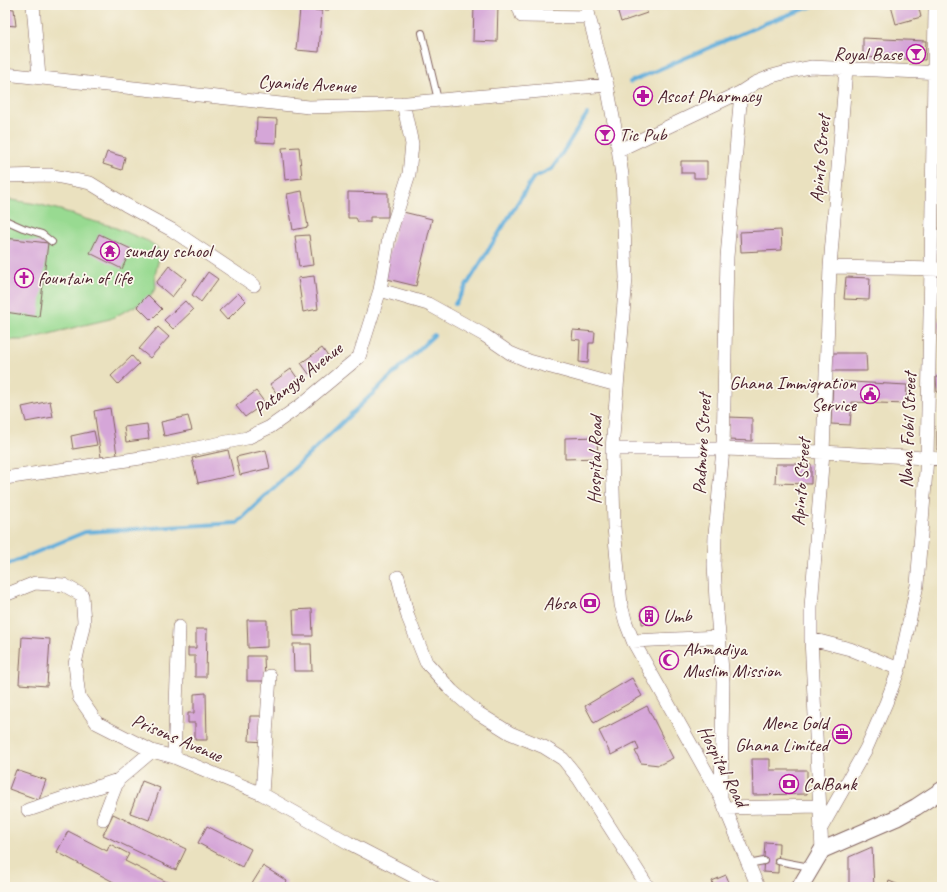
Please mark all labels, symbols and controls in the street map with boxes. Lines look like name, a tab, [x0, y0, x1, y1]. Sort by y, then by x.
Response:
place label: Royal Base	[833, 42, 904, 66]
bar icon: Royal Base	[905, 43, 927, 65]
street label: Cyanide Avenue	[258, 69, 358, 99]
place label: Ascot Pharmacy	[657, 84, 763, 108]
pharmacy icon: Ascot Pharmacy	[632, 85, 654, 107]
street label: Apinto Street	[804, 112, 836, 204]
place label: Tic Pub	[619, 123, 668, 147]
bar icon: Tic Pub	[594, 124, 616, 146]
place label: sunday school	[124, 239, 215, 263]
temple icon: sunday school	[99, 240, 121, 262]
place label: fountain of life	[38, 266, 134, 290]
church icon: fountain of life	[13, 267, 35, 289]
street label: Patangye Avenue	[249, 336, 349, 421]
street label: Nana Fobil Street	[894, 369, 922, 488]
place label: Ghana Immigration Service	[729, 371, 858, 417]
public building icon: Ghana Immigration Service	[859, 383, 881, 405]
street label: Padmore Street	[687, 390, 717, 495]
street label: Hospital Road	[582, 412, 608, 504]
street label: Apinto Street	[786, 435, 816, 527]
place label: Absa	[543, 591, 578, 615]
bank icon: Absa	[579, 592, 601, 614]
place label: Umb	[663, 604, 693, 628]
building icon: Umb	[638, 605, 660, 627]
place label: Ahmadiya Muslim Mission	[683, 637, 782, 683]
mosque icon: Ahmadiya Muslim Mission	[658, 649, 680, 671]
street label: Prisons Avenue	[128, 708, 227, 768]
place label: Menz Gold Ghana Limited	[735, 711, 832, 757]
street label: Hospital Road	[692, 721, 755, 814]
office icon: Menz Gold Ghana Limited	[831, 723, 853, 745]
place label: CalBank	[803, 772, 858, 796]
bank icon: CalBank	[778, 773, 800, 795]

